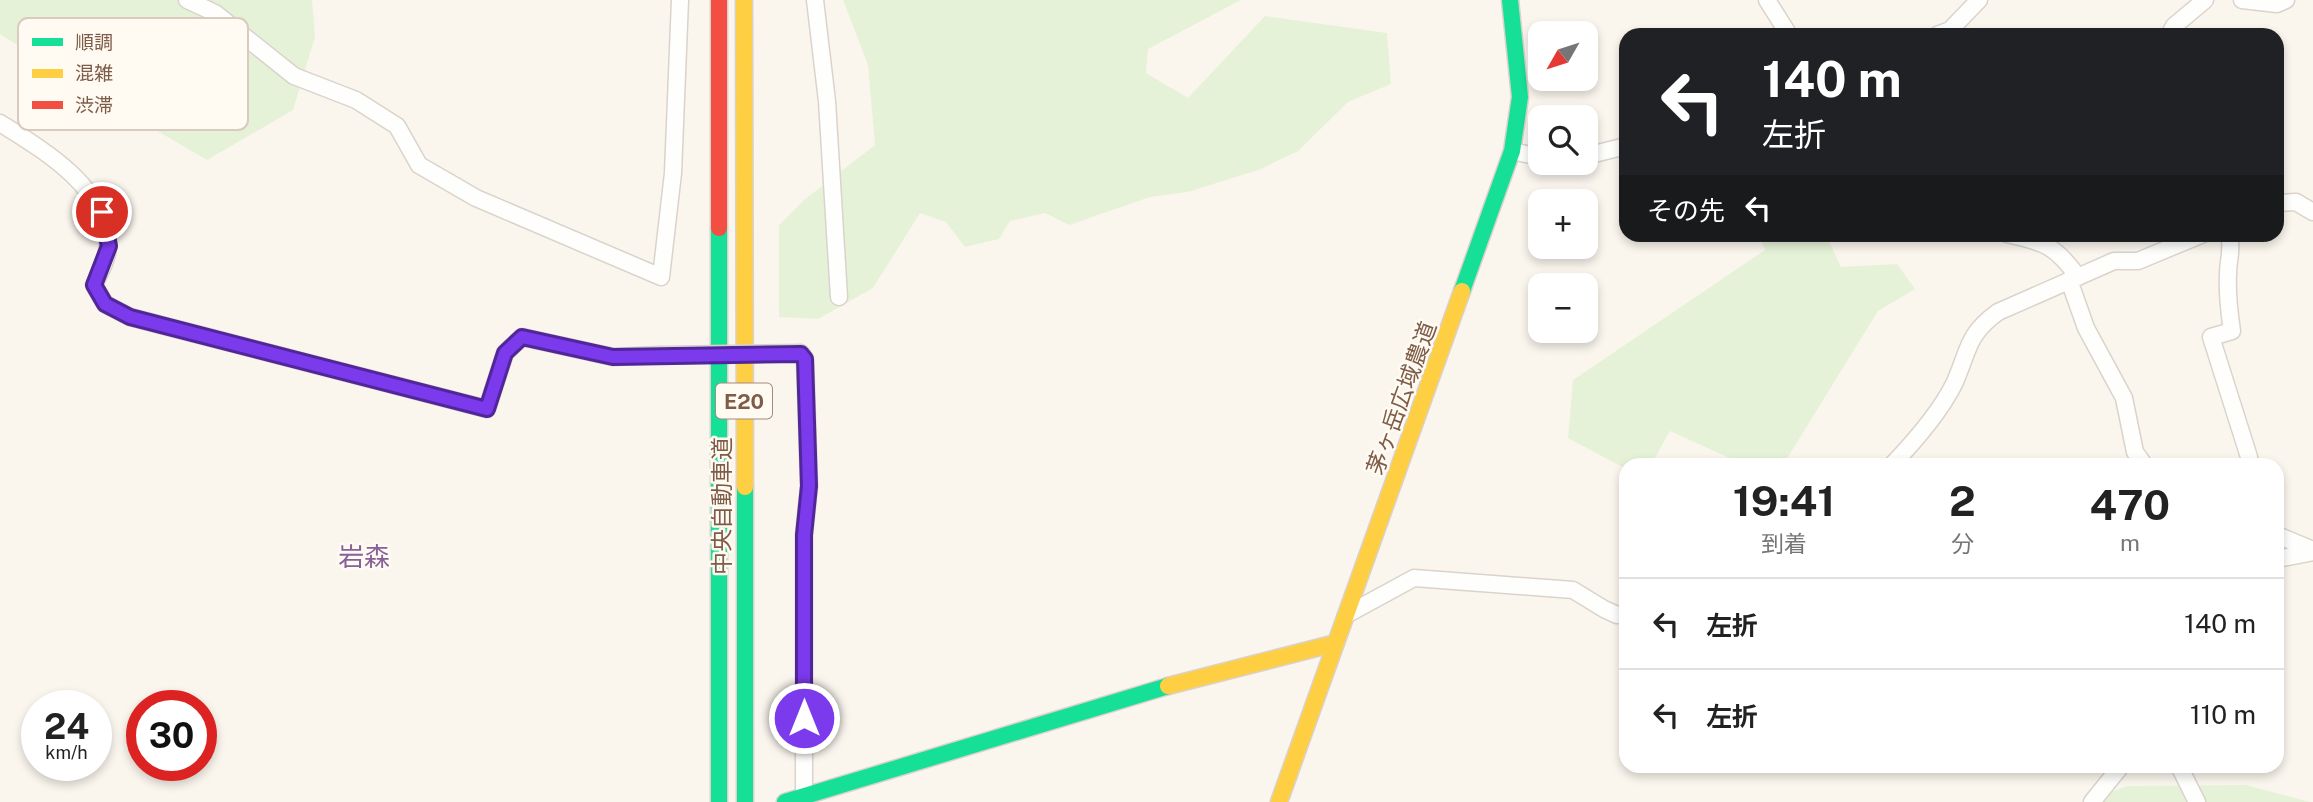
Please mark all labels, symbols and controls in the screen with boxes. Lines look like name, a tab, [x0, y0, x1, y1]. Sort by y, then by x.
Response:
legend	[18, 18, 248, 130]
north arrow	[1528, 21, 1598, 91]
map controls	[1528, 21, 1598, 343]
text: 順調	[75, 31, 113, 53]
text: 140 m	[1762, 50, 1902, 108]
icon: left	[1647, 56, 1738, 147]
text: 混雑	[75, 62, 113, 84]
text: 渋滞	[75, 94, 113, 116]
button: search	[1528, 105, 1598, 175]
text: 左折	[1762, 116, 1826, 153]
pin	[72, 182, 132, 242]
button: +	[1528, 189, 1598, 259]
icon: left	[1739, 189, 1777, 227]
icon: arrive	[83, 193, 121, 231]
text: その先	[1647, 195, 1725, 226]
button: −	[1528, 273, 1598, 343]
street label: 茅ヶ岳広域農道	[1361, 318, 1441, 478]
road number: E20	[716, 384, 772, 418]
street label: 中央自動車道	[708, 437, 735, 575]
text: 19:41	[1733, 476, 1835, 525]
text: 2	[1949, 476, 1976, 525]
text: 470	[2090, 480, 2170, 529]
text: m	[2120, 529, 2140, 556]
text: 到着	[1761, 530, 1807, 557]
text: 分	[1951, 530, 1974, 557]
district label: 岩森	[338, 541, 390, 572]
icon: left	[1647, 605, 1685, 643]
text: 140 m	[2184, 608, 2256, 639]
text: 左折	[1706, 610, 1758, 641]
position arrow	[767, 681, 841, 755]
speed limit sign: 30	[126, 690, 217, 781]
icon: left	[1647, 696, 1685, 734]
text: 110 m	[2190, 699, 2256, 730]
text: 左折	[1706, 701, 1758, 732]
text: 24	[44, 706, 89, 747]
text: km/h	[45, 742, 88, 763]

